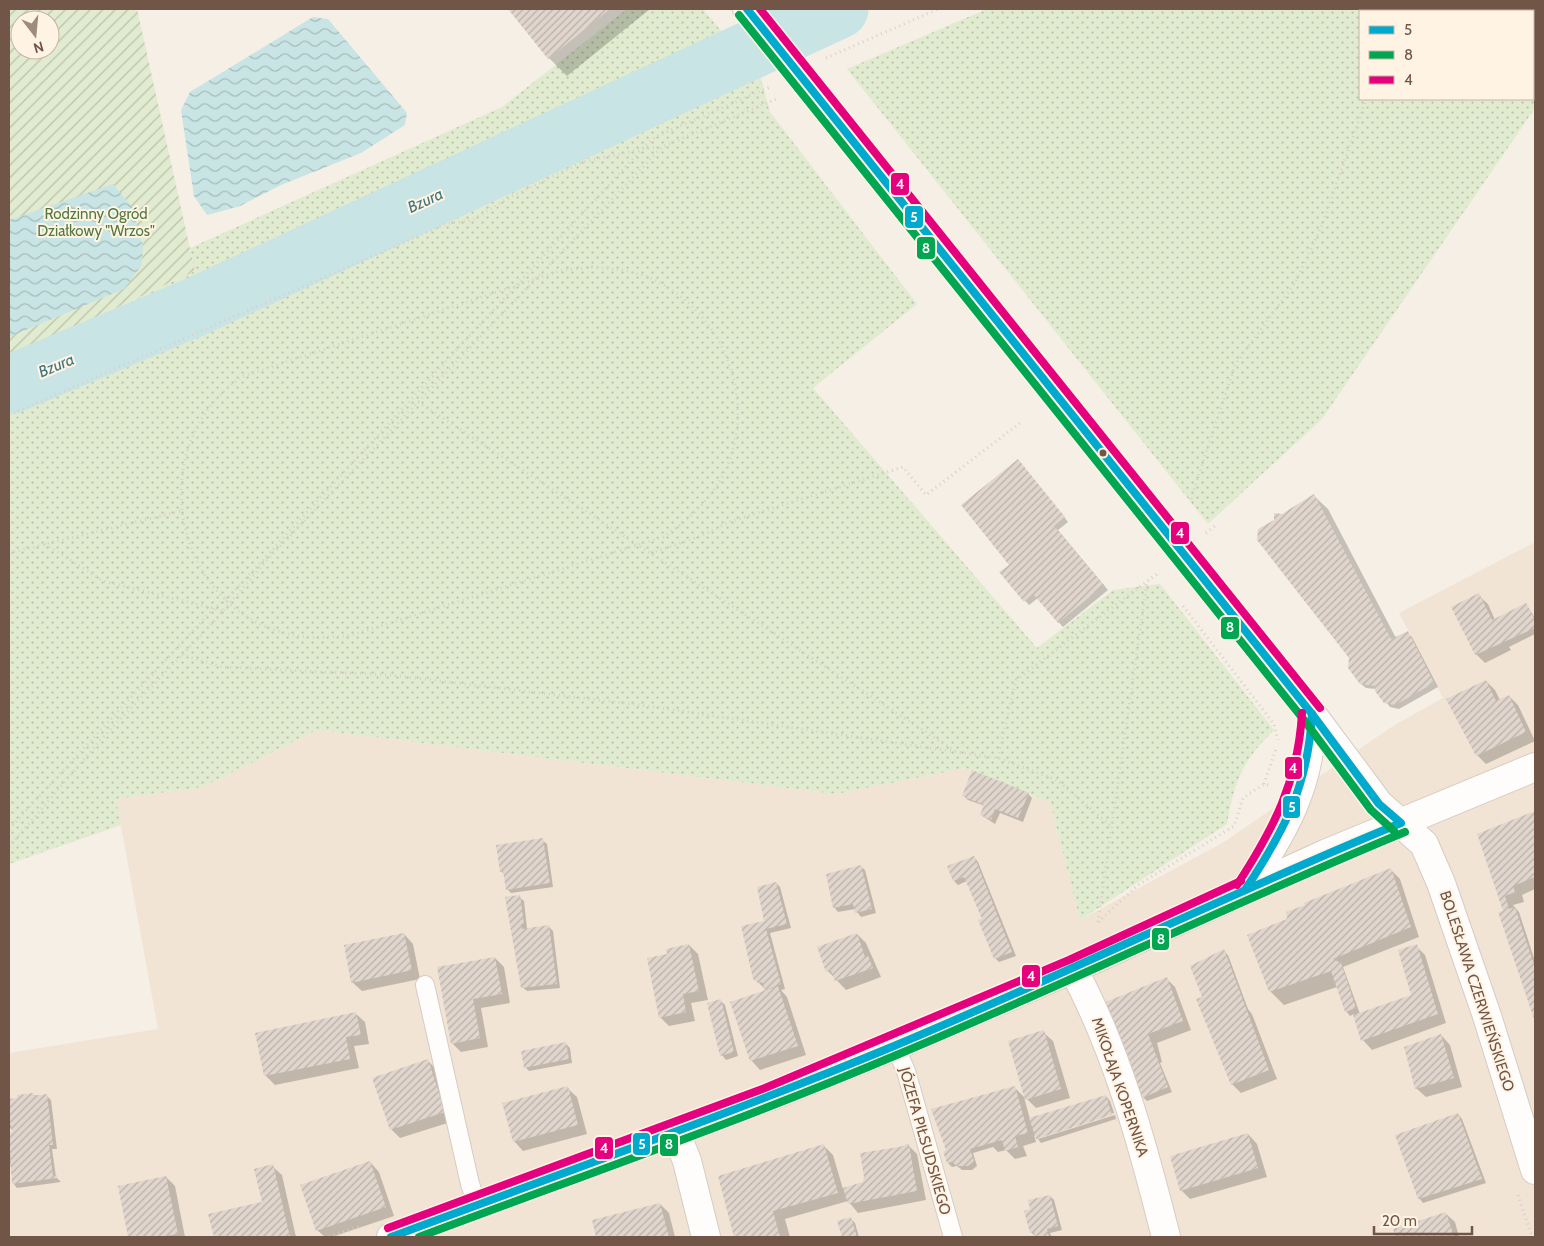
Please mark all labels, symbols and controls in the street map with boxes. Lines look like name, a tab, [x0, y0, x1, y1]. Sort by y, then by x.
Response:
north arrow	[10, 10, 60, 60]
legend	[1359, 10, 1534, 100]
text: 5	[1404, 21, 1412, 39]
text: N	[31, 37, 46, 58]
text: 8	[1404, 46, 1413, 64]
text: 4	[1404, 71, 1413, 89]
line badge: 4	[890, 172, 910, 196]
text: 4	[896, 175, 904, 193]
water label: Bzura	[404, 184, 446, 217]
park label: Rodzinny Ogród Działkowy "Wrzos"	[37, 205, 155, 240]
line badge: 5	[904, 205, 924, 229]
text: 5	[910, 208, 918, 226]
line badge: 8	[916, 236, 936, 260]
text: 8	[922, 239, 930, 257]
water label: Bzura	[35, 349, 77, 381]
unlabelled marker	[1098, 448, 1108, 458]
line badge: 4	[1170, 521, 1190, 545]
text: 4	[1176, 524, 1184, 542]
line badge: 8	[1220, 616, 1240, 640]
text: 8	[1226, 618, 1234, 636]
line badge: 4	[1284, 756, 1303, 780]
text: 4	[1289, 759, 1297, 777]
line badge: 5	[1282, 795, 1301, 819]
text: 5	[1288, 798, 1296, 816]
street label: BOLESŁAWA CZERWIEŃSKIEGO	[1436, 888, 1519, 1094]
line badge: 8	[1151, 927, 1170, 951]
text: 8	[1157, 930, 1165, 948]
line badge: 4	[1021, 964, 1041, 988]
text: 4	[1027, 967, 1035, 985]
street label: MIKOŁAJA KOPERNIKA	[1088, 1015, 1153, 1160]
street label: JÓZEFA PIŁSUDSKIEGO	[895, 1064, 956, 1217]
line badge: 5	[632, 1132, 651, 1156]
line badge: 8	[659, 1133, 679, 1157]
text: 5	[638, 1135, 646, 1153]
text: 8	[665, 1135, 673, 1153]
line badge: 4	[594, 1136, 614, 1160]
text: 4	[600, 1139, 608, 1157]
scale bar	[1374, 1204, 1472, 1236]
text: 20 m	[1382, 1212, 1417, 1230]

